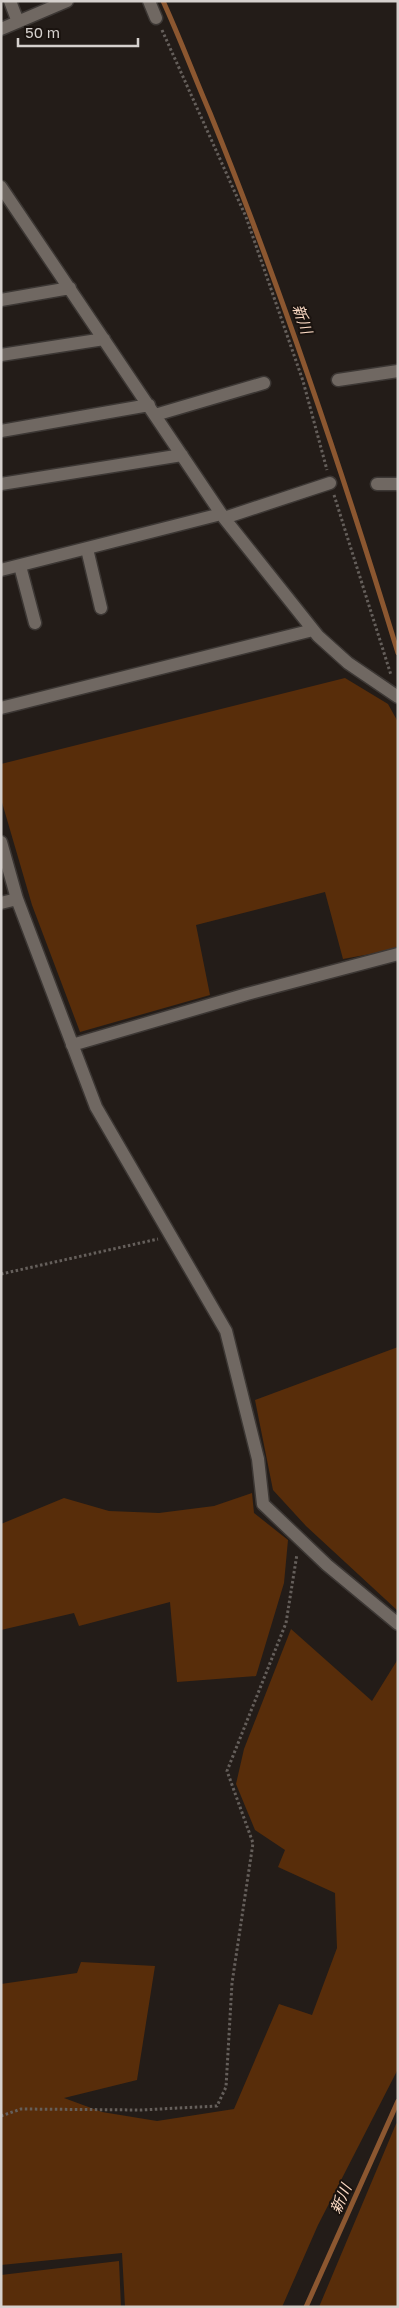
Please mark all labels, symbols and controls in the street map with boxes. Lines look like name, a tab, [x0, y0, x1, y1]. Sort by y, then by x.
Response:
scale bar	[18, 15, 138, 47]
text: 50 m	[25, 23, 60, 41]
water label: 新川	[290, 302, 317, 338]
water label: 新川	[326, 2179, 355, 2216]

